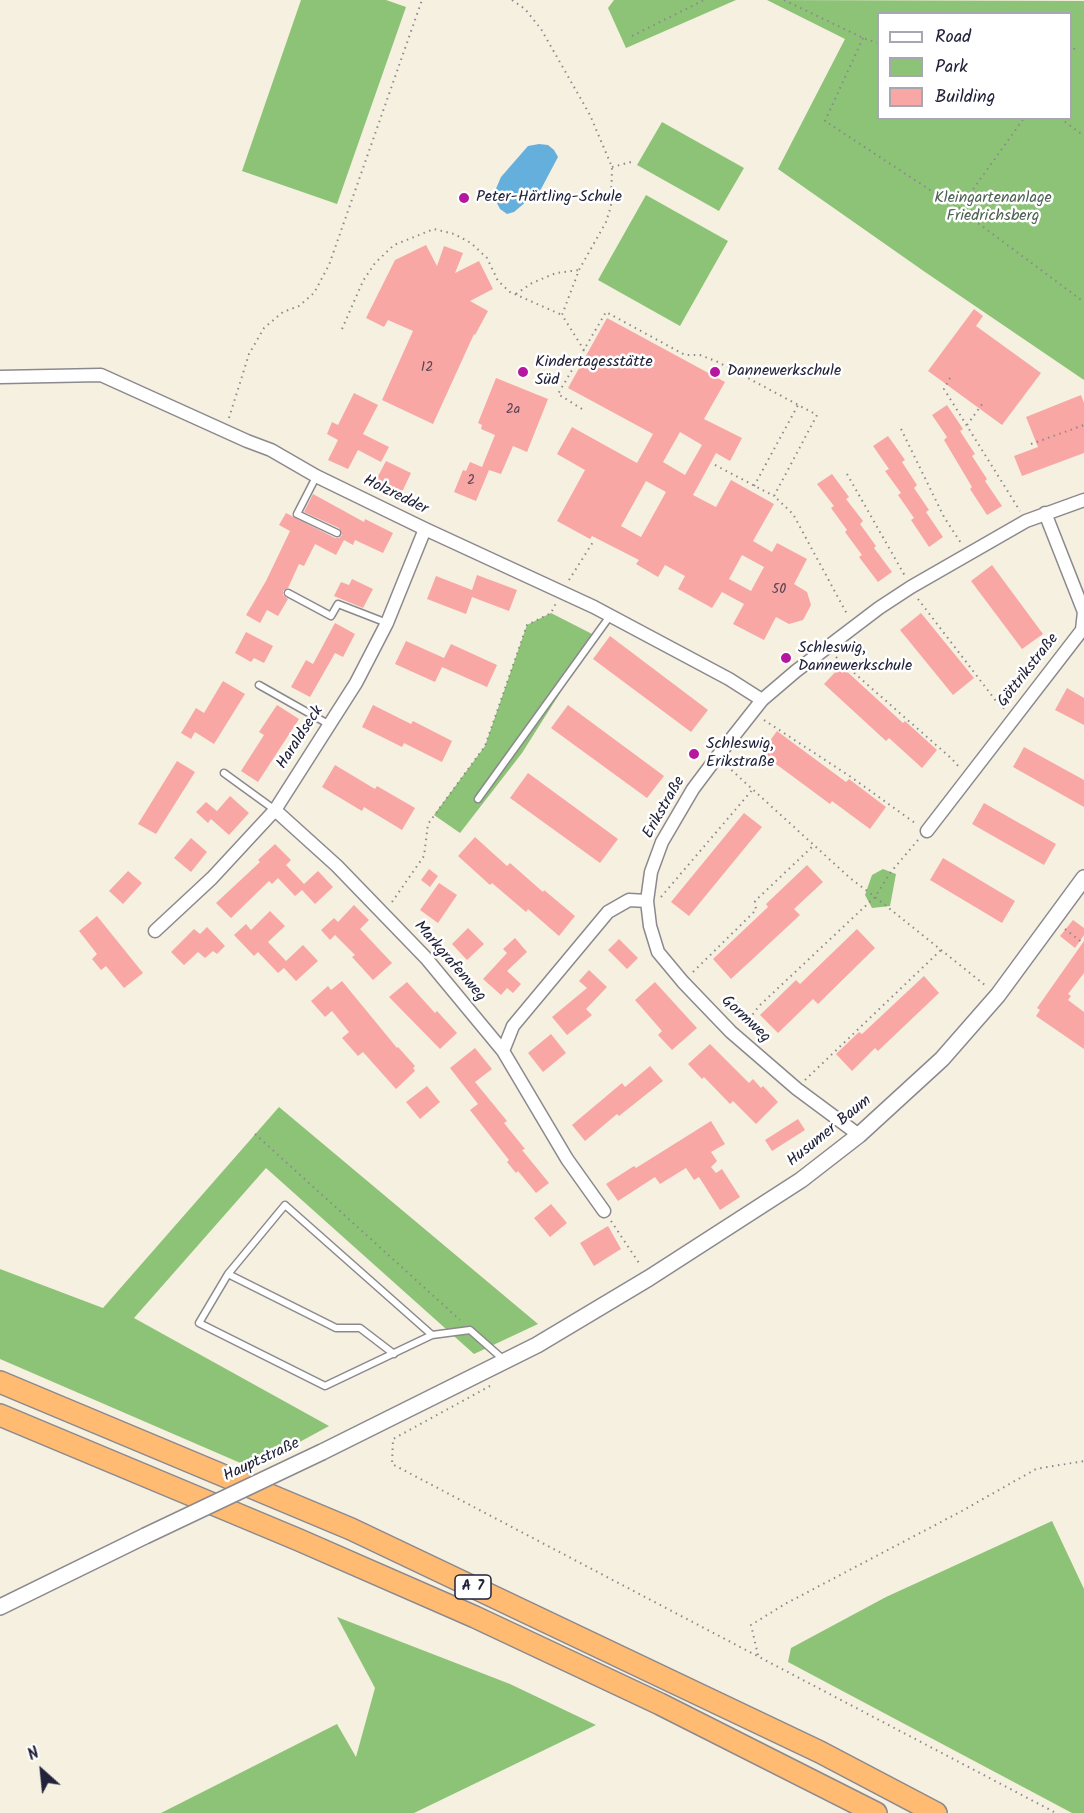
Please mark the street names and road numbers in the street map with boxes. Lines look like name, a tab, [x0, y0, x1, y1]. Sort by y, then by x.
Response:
street label: Holzredder	[359, 472, 431, 520]
street label: Göttrikstraße	[994, 630, 1064, 712]
street label: Haraldseck	[273, 703, 329, 773]
street label: Erikstraße	[640, 774, 690, 842]
street label: Markgrafenweg	[409, 918, 489, 1006]
street label: Gormweg	[716, 992, 774, 1048]
street label: Husumer Baum	[784, 1092, 876, 1172]
street label: Hauptstraße	[221, 1435, 303, 1487]
road number: A 7	[455, 1575, 491, 1599]

